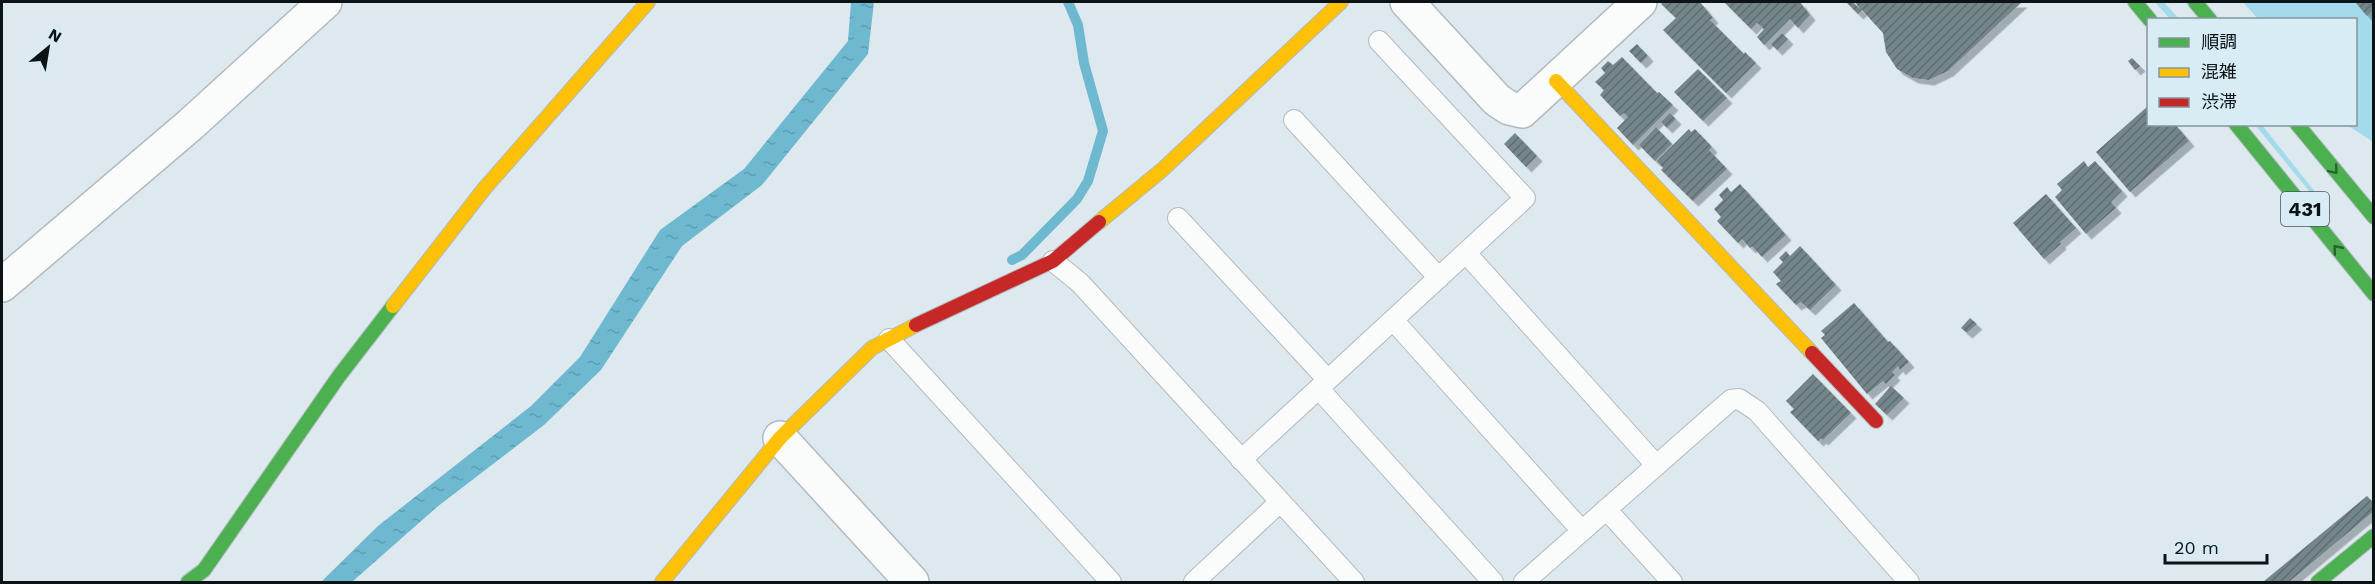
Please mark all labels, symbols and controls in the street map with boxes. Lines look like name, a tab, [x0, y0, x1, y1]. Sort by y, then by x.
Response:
north arrow	[18, 18, 78, 78]
legend	[2147, 18, 2357, 126]
text: N	[45, 24, 65, 47]
text: 順調	[2201, 31, 2237, 52]
text: 混雑	[2201, 61, 2237, 82]
text: 渋滞	[2201, 91, 2237, 112]
one-way arrow	[2327, 163, 2338, 174]
road number: 431	[2281, 192, 2329, 226]
one-way arrow	[2333, 244, 2344, 255]
scale bar	[2165, 527, 2267, 565]
text: 20 m	[2174, 537, 2219, 558]

